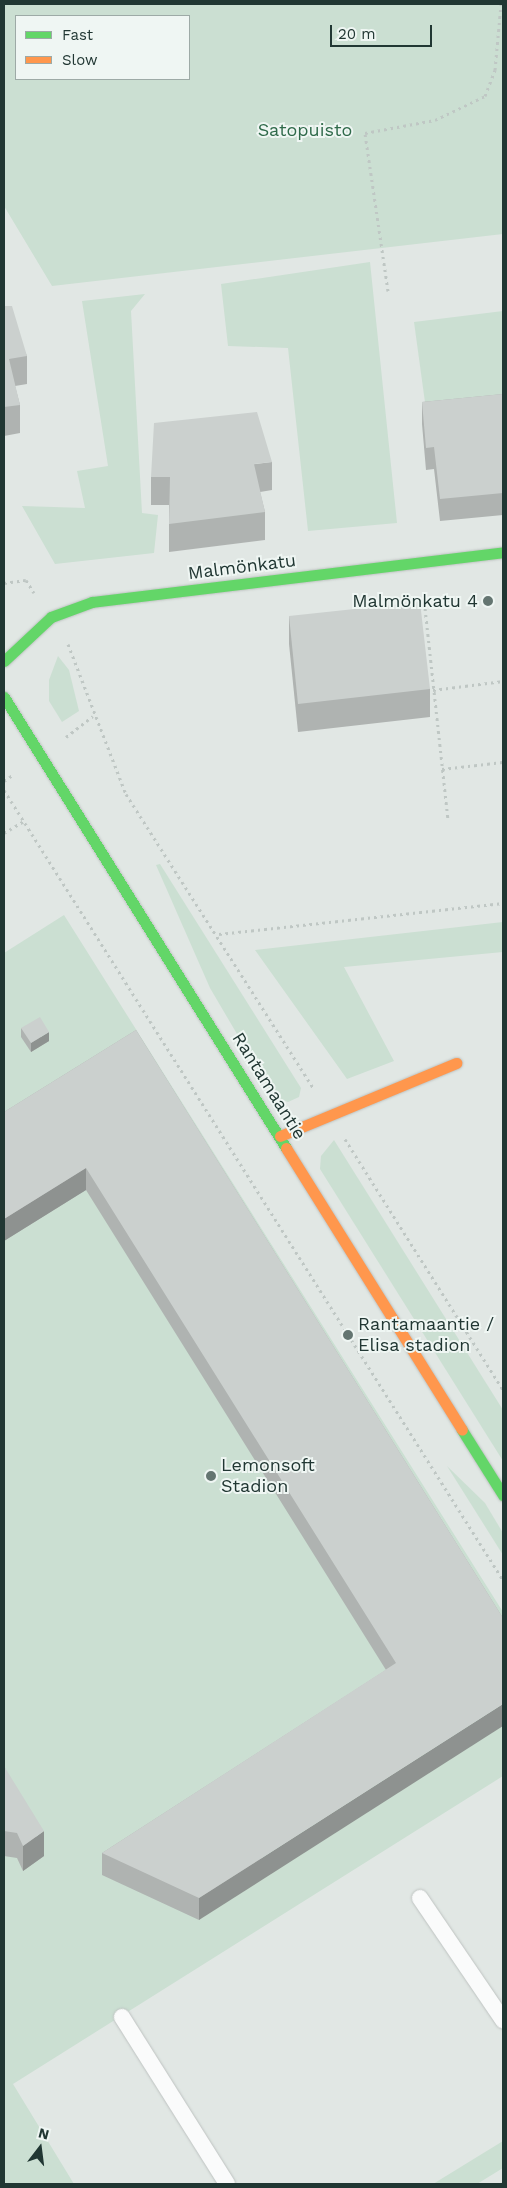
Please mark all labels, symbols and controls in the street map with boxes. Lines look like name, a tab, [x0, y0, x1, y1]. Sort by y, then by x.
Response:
legend	[15, 15, 190, 80]
scale bar	[332, 15, 434, 47]
text: 20 m	[338, 25, 376, 43]
text: Fast	[62, 26, 93, 44]
text: Slow	[62, 51, 98, 69]
park label: Satopuisto	[258, 119, 352, 141]
street label: Malmönkatu	[187, 550, 297, 584]
place label: Malmönkatu 4	[352, 590, 478, 612]
marker: Malmönkatu 4	[482, 595, 494, 607]
street label: Rantamaantie	[227, 1028, 311, 1144]
place label: Rantamaantie / Elisa stadion	[358, 1314, 494, 1356]
marker: Rantamaantie / Elisa stadion	[342, 1329, 354, 1341]
place label: Lemonsoft Stadion	[221, 1455, 315, 1498]
marker: Lemonsoft Stadion	[205, 1470, 217, 1482]
north arrow	[15, 2123, 65, 2173]
text: N	[37, 2124, 51, 2143]

